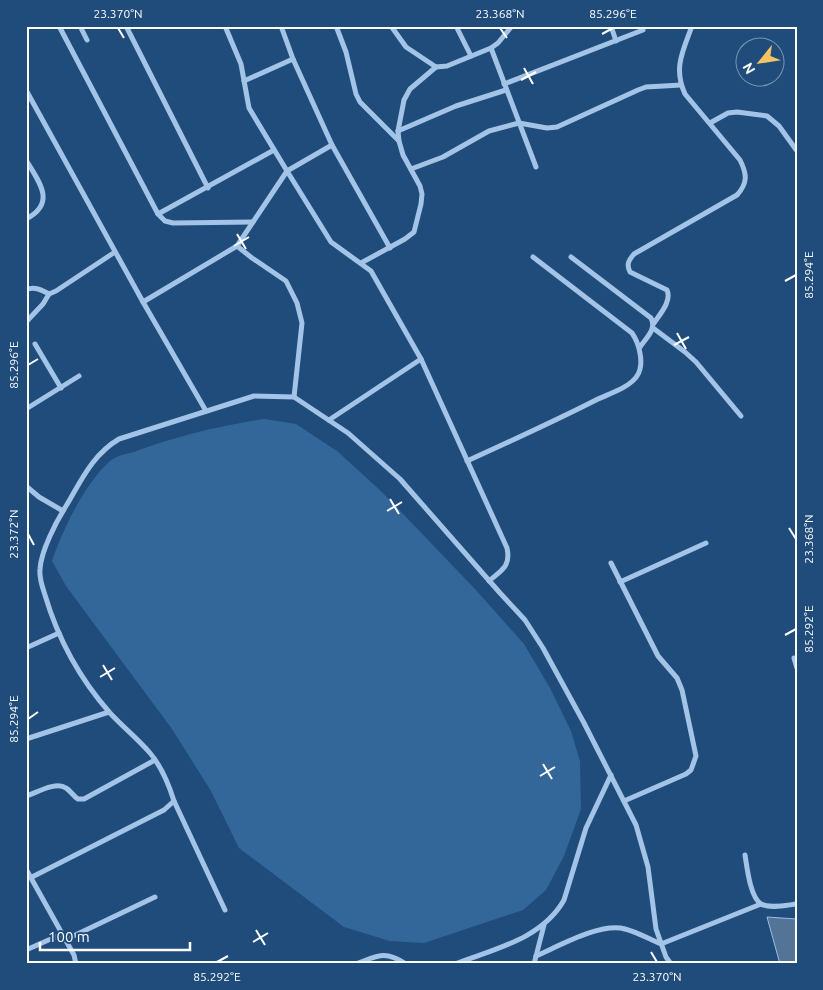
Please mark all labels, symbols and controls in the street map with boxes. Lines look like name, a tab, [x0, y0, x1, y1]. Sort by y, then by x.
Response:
text: 23.370°N	[93, 7, 143, 20]
text: 23.368°N	[475, 7, 525, 20]
text: 85.296°E	[589, 7, 637, 20]
north arrow	[736, 38, 786, 88]
text: N	[739, 60, 758, 77]
text: 85.294°E	[802, 251, 815, 299]
text: 85.296°E	[7, 341, 20, 389]
text: 23.372°N	[7, 509, 20, 559]
text: 23.368°N	[802, 514, 815, 564]
text: 85.292°E	[802, 605, 815, 653]
text: 85.294°E	[7, 695, 20, 743]
scale bar	[40, 920, 190, 952]
text: 100 m	[48, 928, 90, 945]
text: 85.292°E	[193, 970, 241, 983]
text: 23.370°N	[632, 970, 682, 983]

